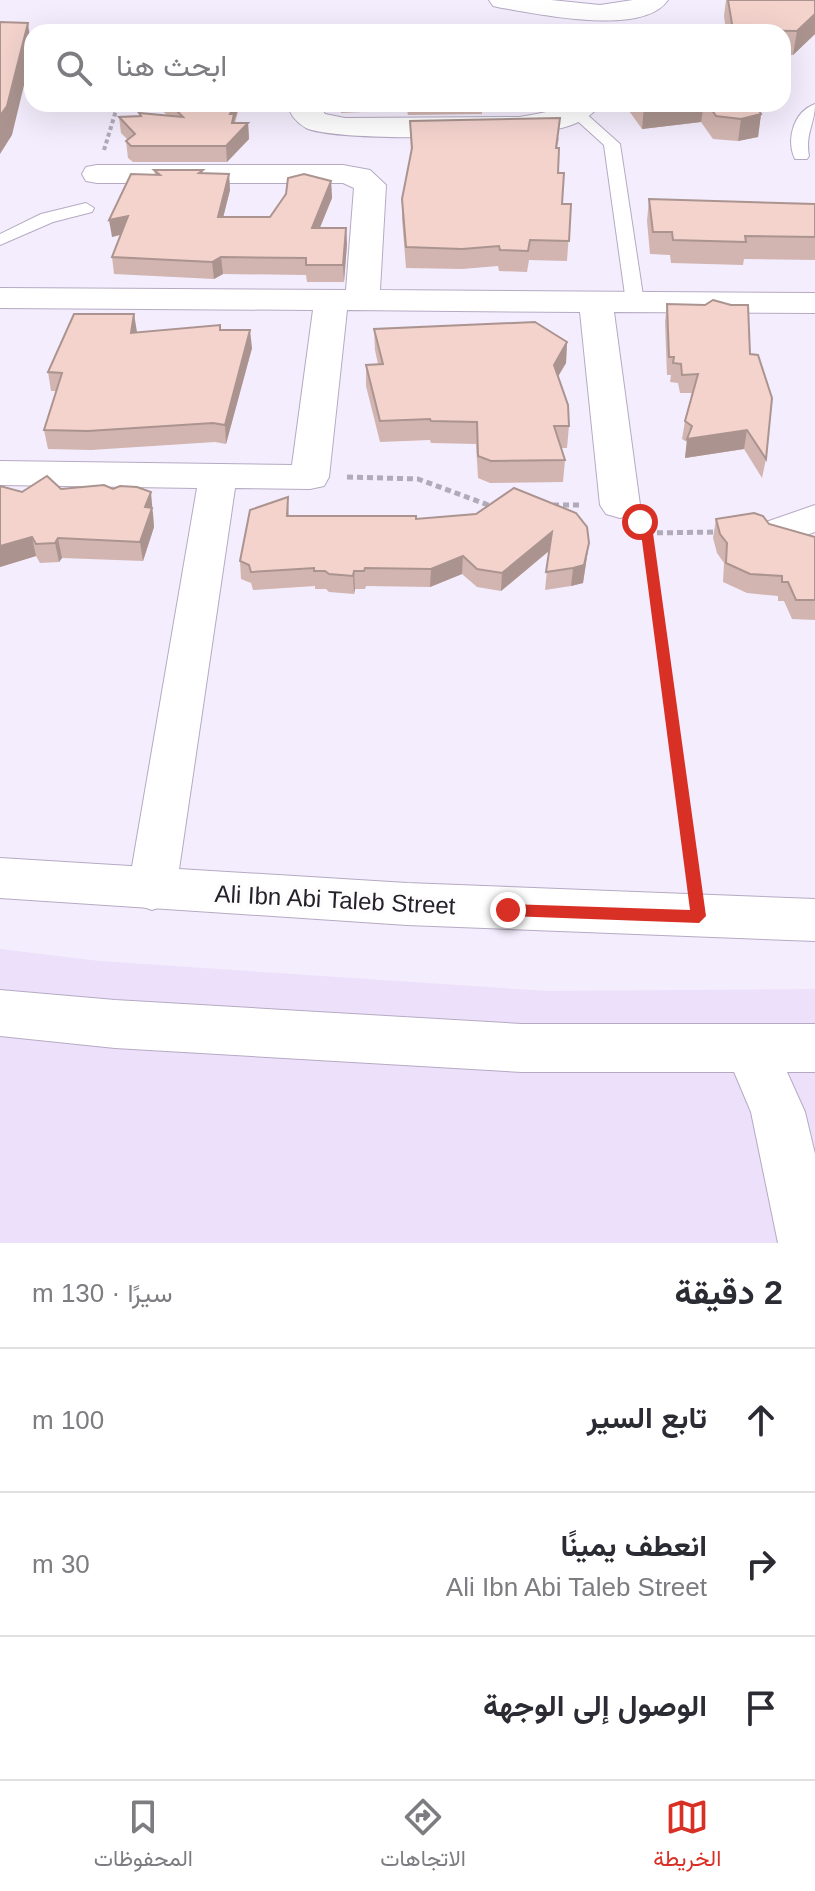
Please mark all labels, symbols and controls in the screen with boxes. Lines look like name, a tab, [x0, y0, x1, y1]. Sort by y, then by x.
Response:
search box	[24, 24, 791, 112]
icon: search	[52, 46, 96, 90]
text: ابحث هنا	[116, 49, 227, 82]
route start	[622, 504, 658, 540]
street label: Ali Ibn Abi Taleb Street	[214, 880, 456, 919]
route end	[490, 892, 526, 928]
text: 2 دقيقة	[674, 1273, 783, 1311]
text: سيرًا · 130 m	[32, 1278, 173, 1308]
icon: ahead	[739, 1398, 783, 1442]
text: تابع السير	[587, 1401, 707, 1434]
text: 100 m	[32, 1405, 104, 1435]
text: انعطف يمينًا	[560, 1529, 707, 1562]
icon: right	[739, 1542, 783, 1586]
text: 30 m	[32, 1549, 90, 1579]
text: Ali Ibn Abi Taleb Street	[446, 1572, 707, 1602]
icon: arrive	[739, 1686, 783, 1730]
text: الوصول إلى الوجهة	[483, 1689, 707, 1722]
tab: المحفوظات	[94, 1795, 193, 1878]
tab: الاتجاهات	[380, 1795, 466, 1878]
tab: الخريطة	[653, 1795, 721, 1878]

